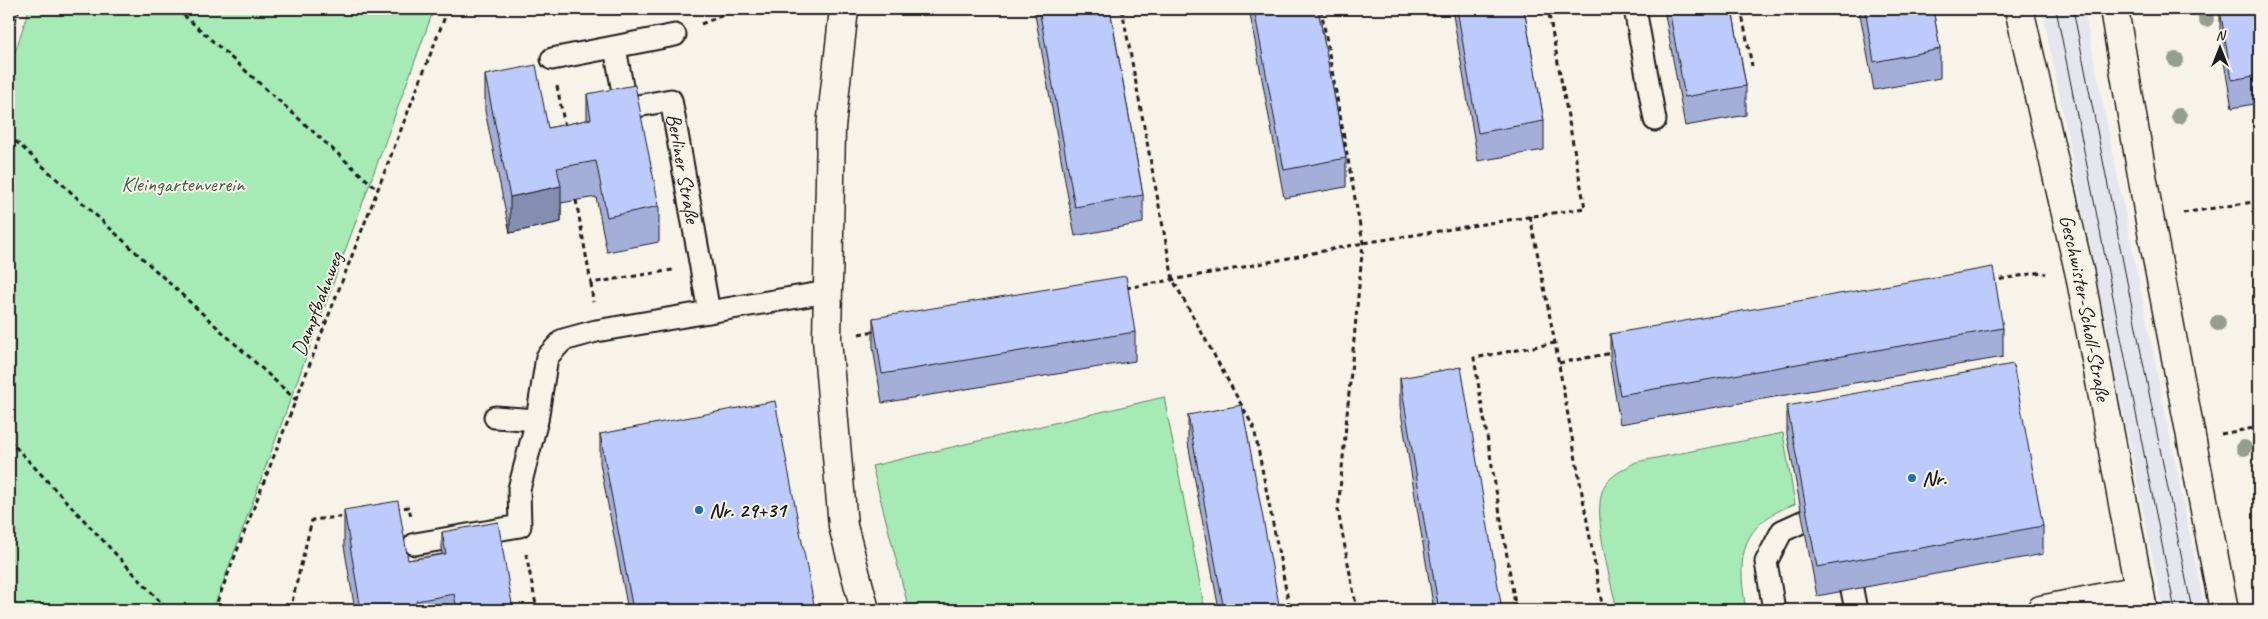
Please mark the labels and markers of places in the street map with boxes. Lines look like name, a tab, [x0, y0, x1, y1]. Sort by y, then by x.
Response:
place label: Nr.	[1922, 465, 1948, 491]
marker: Nr.	[1906, 472, 1918, 484]
place label: Nr. 29+31	[709, 497, 788, 523]
marker: Nr. 29+31	[693, 504, 705, 516]

